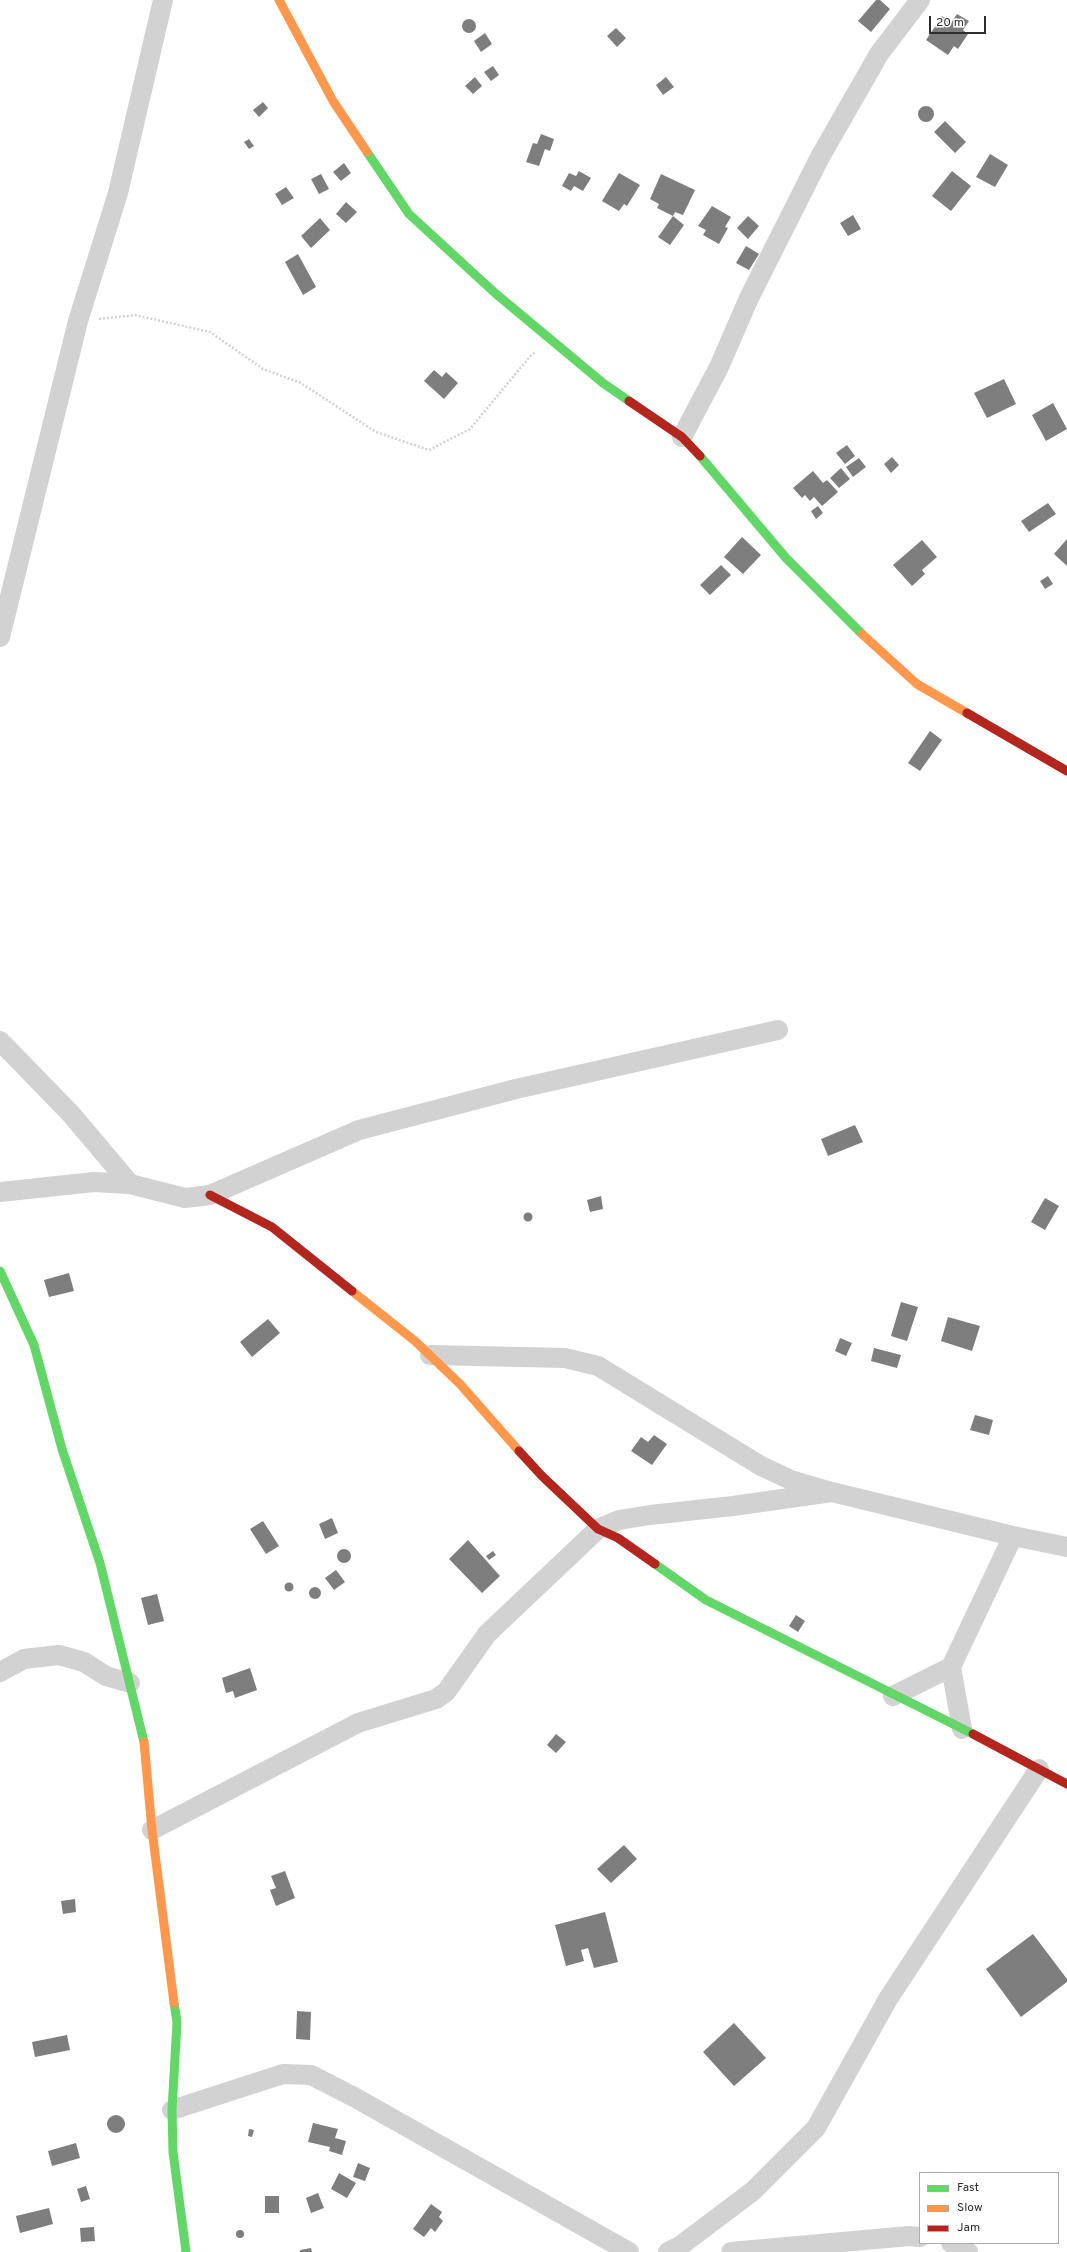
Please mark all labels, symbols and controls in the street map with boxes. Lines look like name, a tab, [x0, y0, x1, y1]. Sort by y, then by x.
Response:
scale bar	[931, 8, 988, 34]
text: 20 m	[936, 15, 964, 31]
legend	[919, 2172, 1059, 2244]
text: Fast	[957, 2180, 979, 2196]
text: Slow	[957, 2200, 983, 2216]
text: Jam	[957, 2220, 980, 2236]

